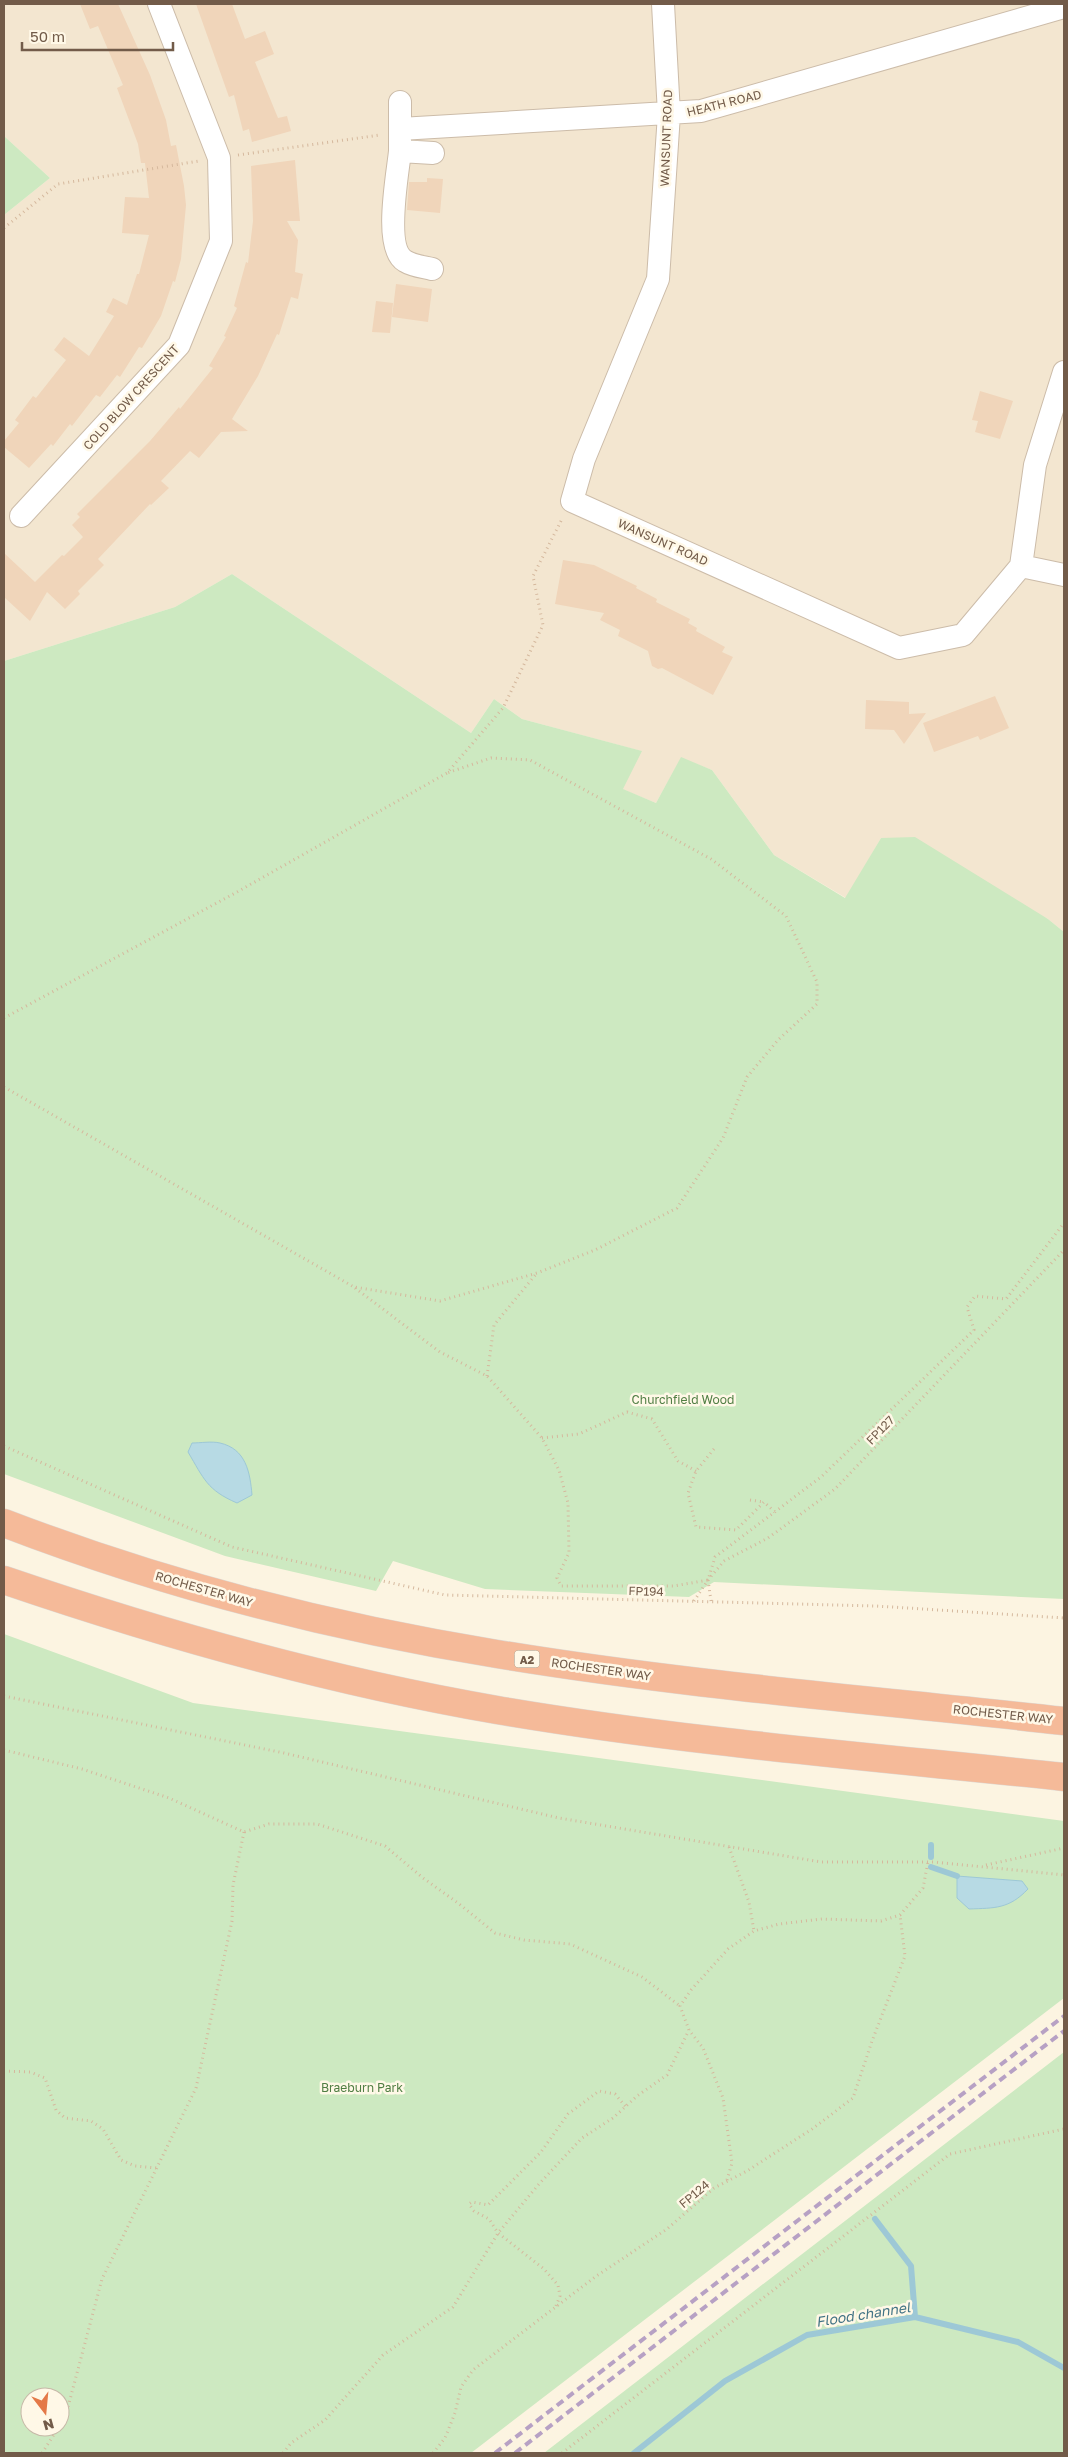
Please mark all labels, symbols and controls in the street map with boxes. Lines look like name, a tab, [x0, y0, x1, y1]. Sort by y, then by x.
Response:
scale bar	[22, 20, 174, 52]
text: 50 m	[30, 27, 65, 45]
street label: HEATH ROAD	[685, 86, 763, 120]
street label: WANSUNT ROAD	[657, 89, 675, 187]
street label: COLD BLOW CRESCENT	[80, 341, 183, 453]
street label: WANSUNT ROAD	[616, 515, 710, 569]
park label: Churchfield Wood	[632, 1392, 734, 1407]
street label: FP127	[863, 1413, 897, 1447]
street label: ROCHESTER WAY	[154, 1568, 255, 1610]
street label: FP194	[628, 1583, 664, 1599]
road number: A2	[514, 1650, 540, 1668]
street label: ROCHESTER WAY	[550, 1655, 652, 1683]
street label: ROCHESTER WAY	[952, 1701, 1054, 1727]
park label: Braeburn Park	[321, 2080, 403, 2095]
street label: FP124	[676, 2177, 712, 2211]
water label: Flood channel	[814, 2298, 912, 2330]
north arrow	[20, 2387, 70, 2437]
text: N	[41, 2415, 56, 2435]

